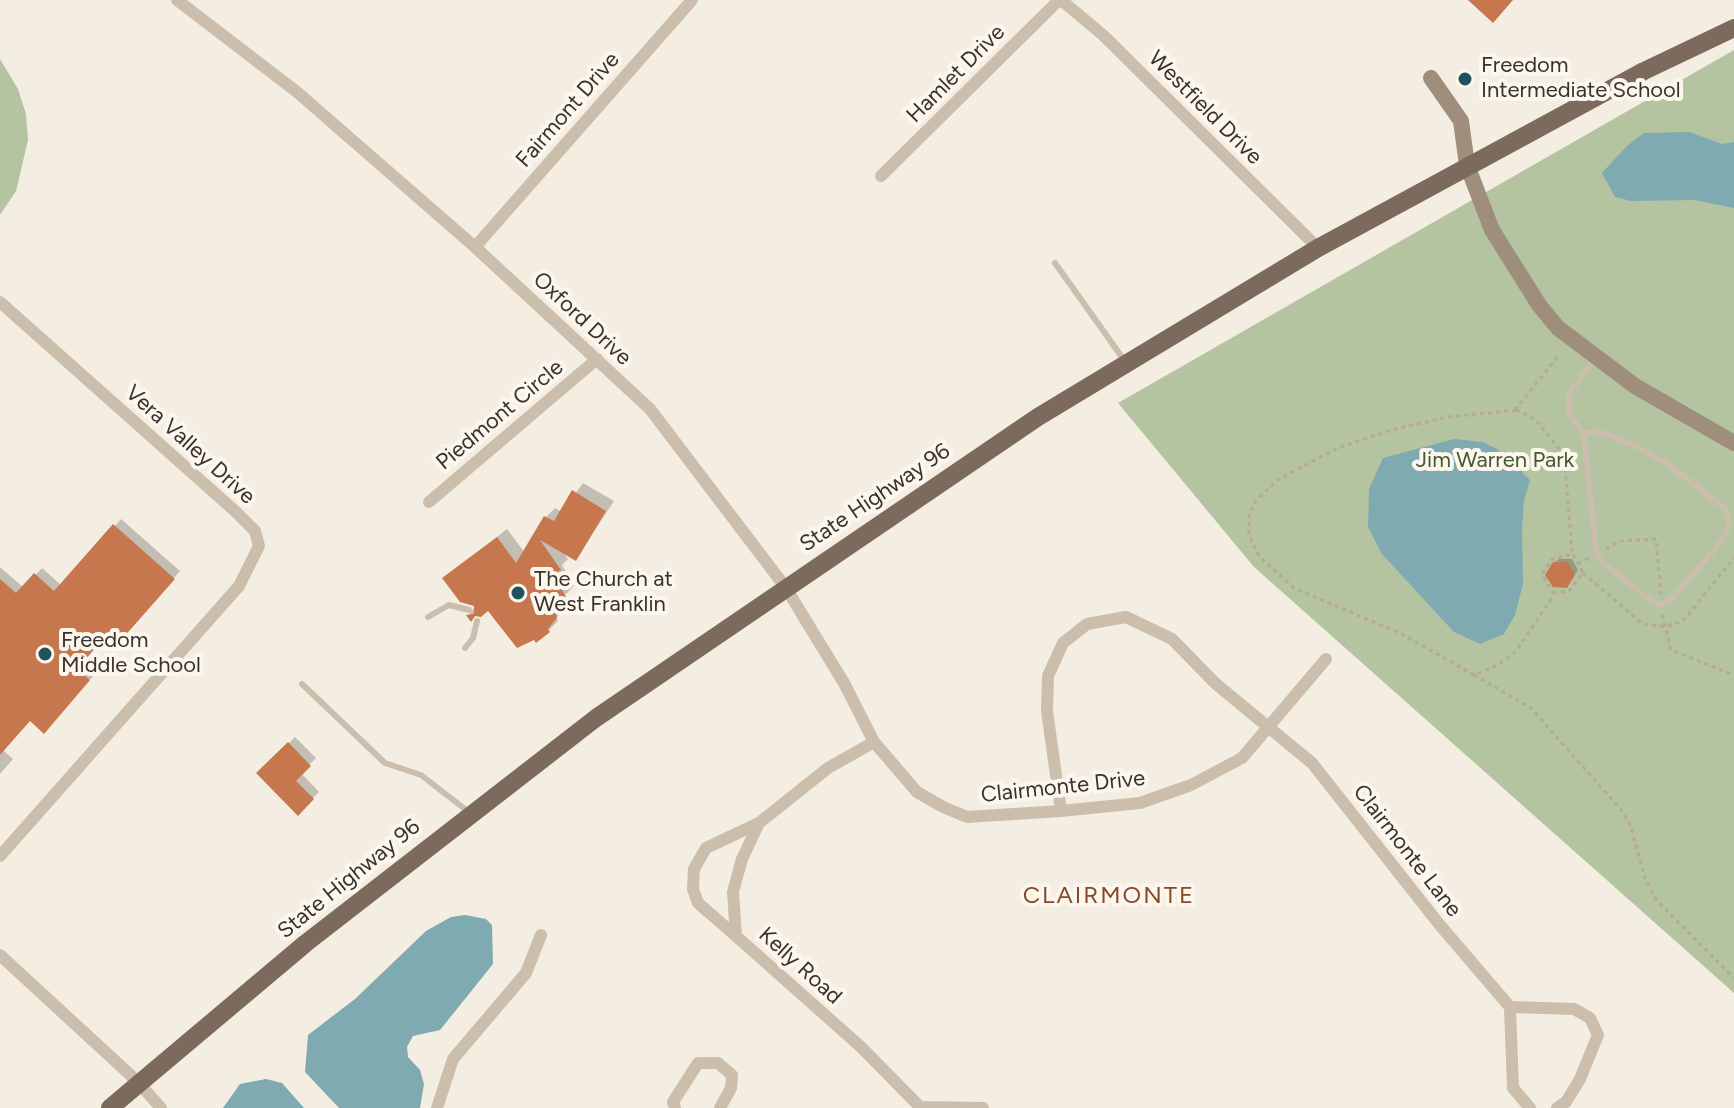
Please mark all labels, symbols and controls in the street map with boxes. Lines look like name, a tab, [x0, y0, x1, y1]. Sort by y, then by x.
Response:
street label: Hamlet Drive	[901, 19, 1011, 129]
street label: Westfield Drive	[1143, 46, 1267, 170]
street label: Fairmont Drive	[511, 47, 625, 173]
place label: Freedom Intermediate School	[1481, 53, 1681, 104]
marker: Freedom Intermediate School	[1456, 70, 1474, 88]
street label: Oxford Drive	[527, 267, 637, 371]
street label: Piedmont Circle	[431, 354, 569, 476]
street label: Vera Valley Drive	[120, 380, 260, 510]
street label: State Highway 96	[795, 438, 955, 558]
park label: Jim Warren Park	[1416, 448, 1574, 474]
place label: The Church at West Franklin	[534, 567, 673, 618]
marker: The Church at West Franklin	[509, 584, 527, 602]
place label: Freedom Middle School	[61, 628, 201, 680]
marker: Freedom Middle School	[36, 645, 54, 663]
street label: Clairmonte Drive	[980, 765, 1146, 809]
street label: Clairmonte Lane	[1347, 779, 1467, 923]
street label: State Highway 96	[273, 814, 425, 944]
district label: CLAIRMONTE	[1023, 882, 1195, 910]
street label: Kelly Road	[753, 922, 847, 1010]

